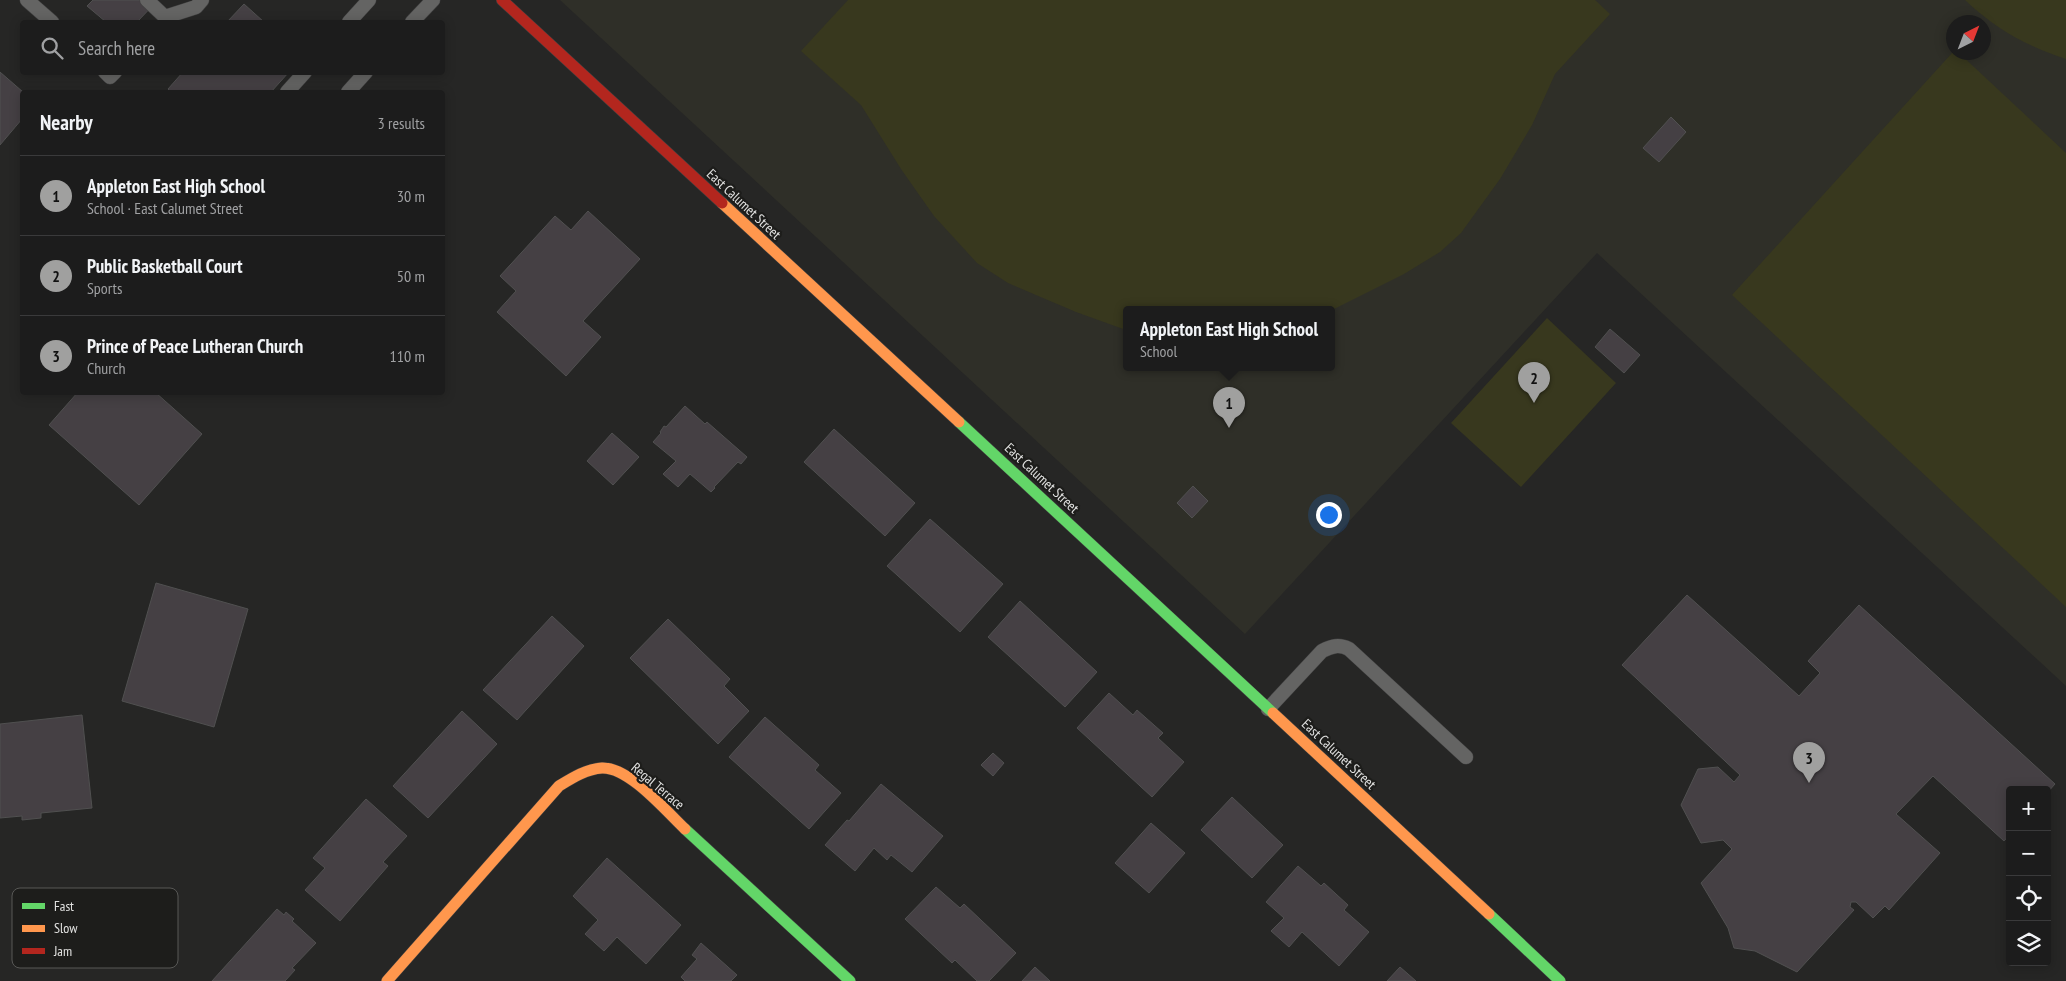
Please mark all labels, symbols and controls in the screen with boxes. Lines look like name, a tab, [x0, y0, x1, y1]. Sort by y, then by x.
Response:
north arrow	[1946, 15, 1991, 60]
search box	[20, 20, 445, 75]
icon: search	[38, 34, 66, 62]
text: Search here	[78, 36, 155, 60]
text: Nearby	[40, 109, 93, 136]
text: 3 results	[378, 113, 425, 133]
street label: East Calumet Street	[703, 165, 785, 243]
text: Appleton East High School	[87, 174, 265, 198]
text: 1	[52, 186, 60, 206]
text: 30 m	[397, 186, 425, 206]
text: School · East Calumet Street	[87, 198, 243, 218]
text: Public Basketball Court	[87, 254, 242, 278]
text: 2	[52, 266, 60, 286]
text: 50 m	[397, 266, 425, 286]
text: Sports	[87, 278, 122, 298]
popup	[1123, 306, 1335, 371]
text: Appleton East High School	[1140, 317, 1318, 341]
text: Prince of Peace Lutheran Church	[87, 334, 303, 358]
text: School	[1140, 341, 1177, 361]
text: 3	[52, 346, 60, 366]
text: 110 m	[390, 346, 425, 366]
text: Church	[87, 358, 125, 378]
pin: 2	[1518, 362, 1550, 403]
pin: 1	[1213, 387, 1245, 428]
street label: East Calumet Street	[1001, 439, 1083, 517]
your location	[1316, 502, 1342, 528]
street label: East Calumet Street	[1298, 715, 1380, 793]
pin: 3	[1793, 742, 1825, 783]
street label: Regal Terrace	[628, 759, 688, 814]
map controls	[2006, 786, 2051, 966]
button: +	[2006, 786, 2051, 831]
button: −	[2006, 831, 2051, 876]
button: locate	[2006, 876, 2051, 921]
legend	[12, 888, 178, 968]
text: Fast	[54, 897, 74, 915]
text: Slow	[54, 919, 78, 937]
button: layers	[2006, 921, 2051, 966]
text: Jam	[53, 942, 72, 960]

